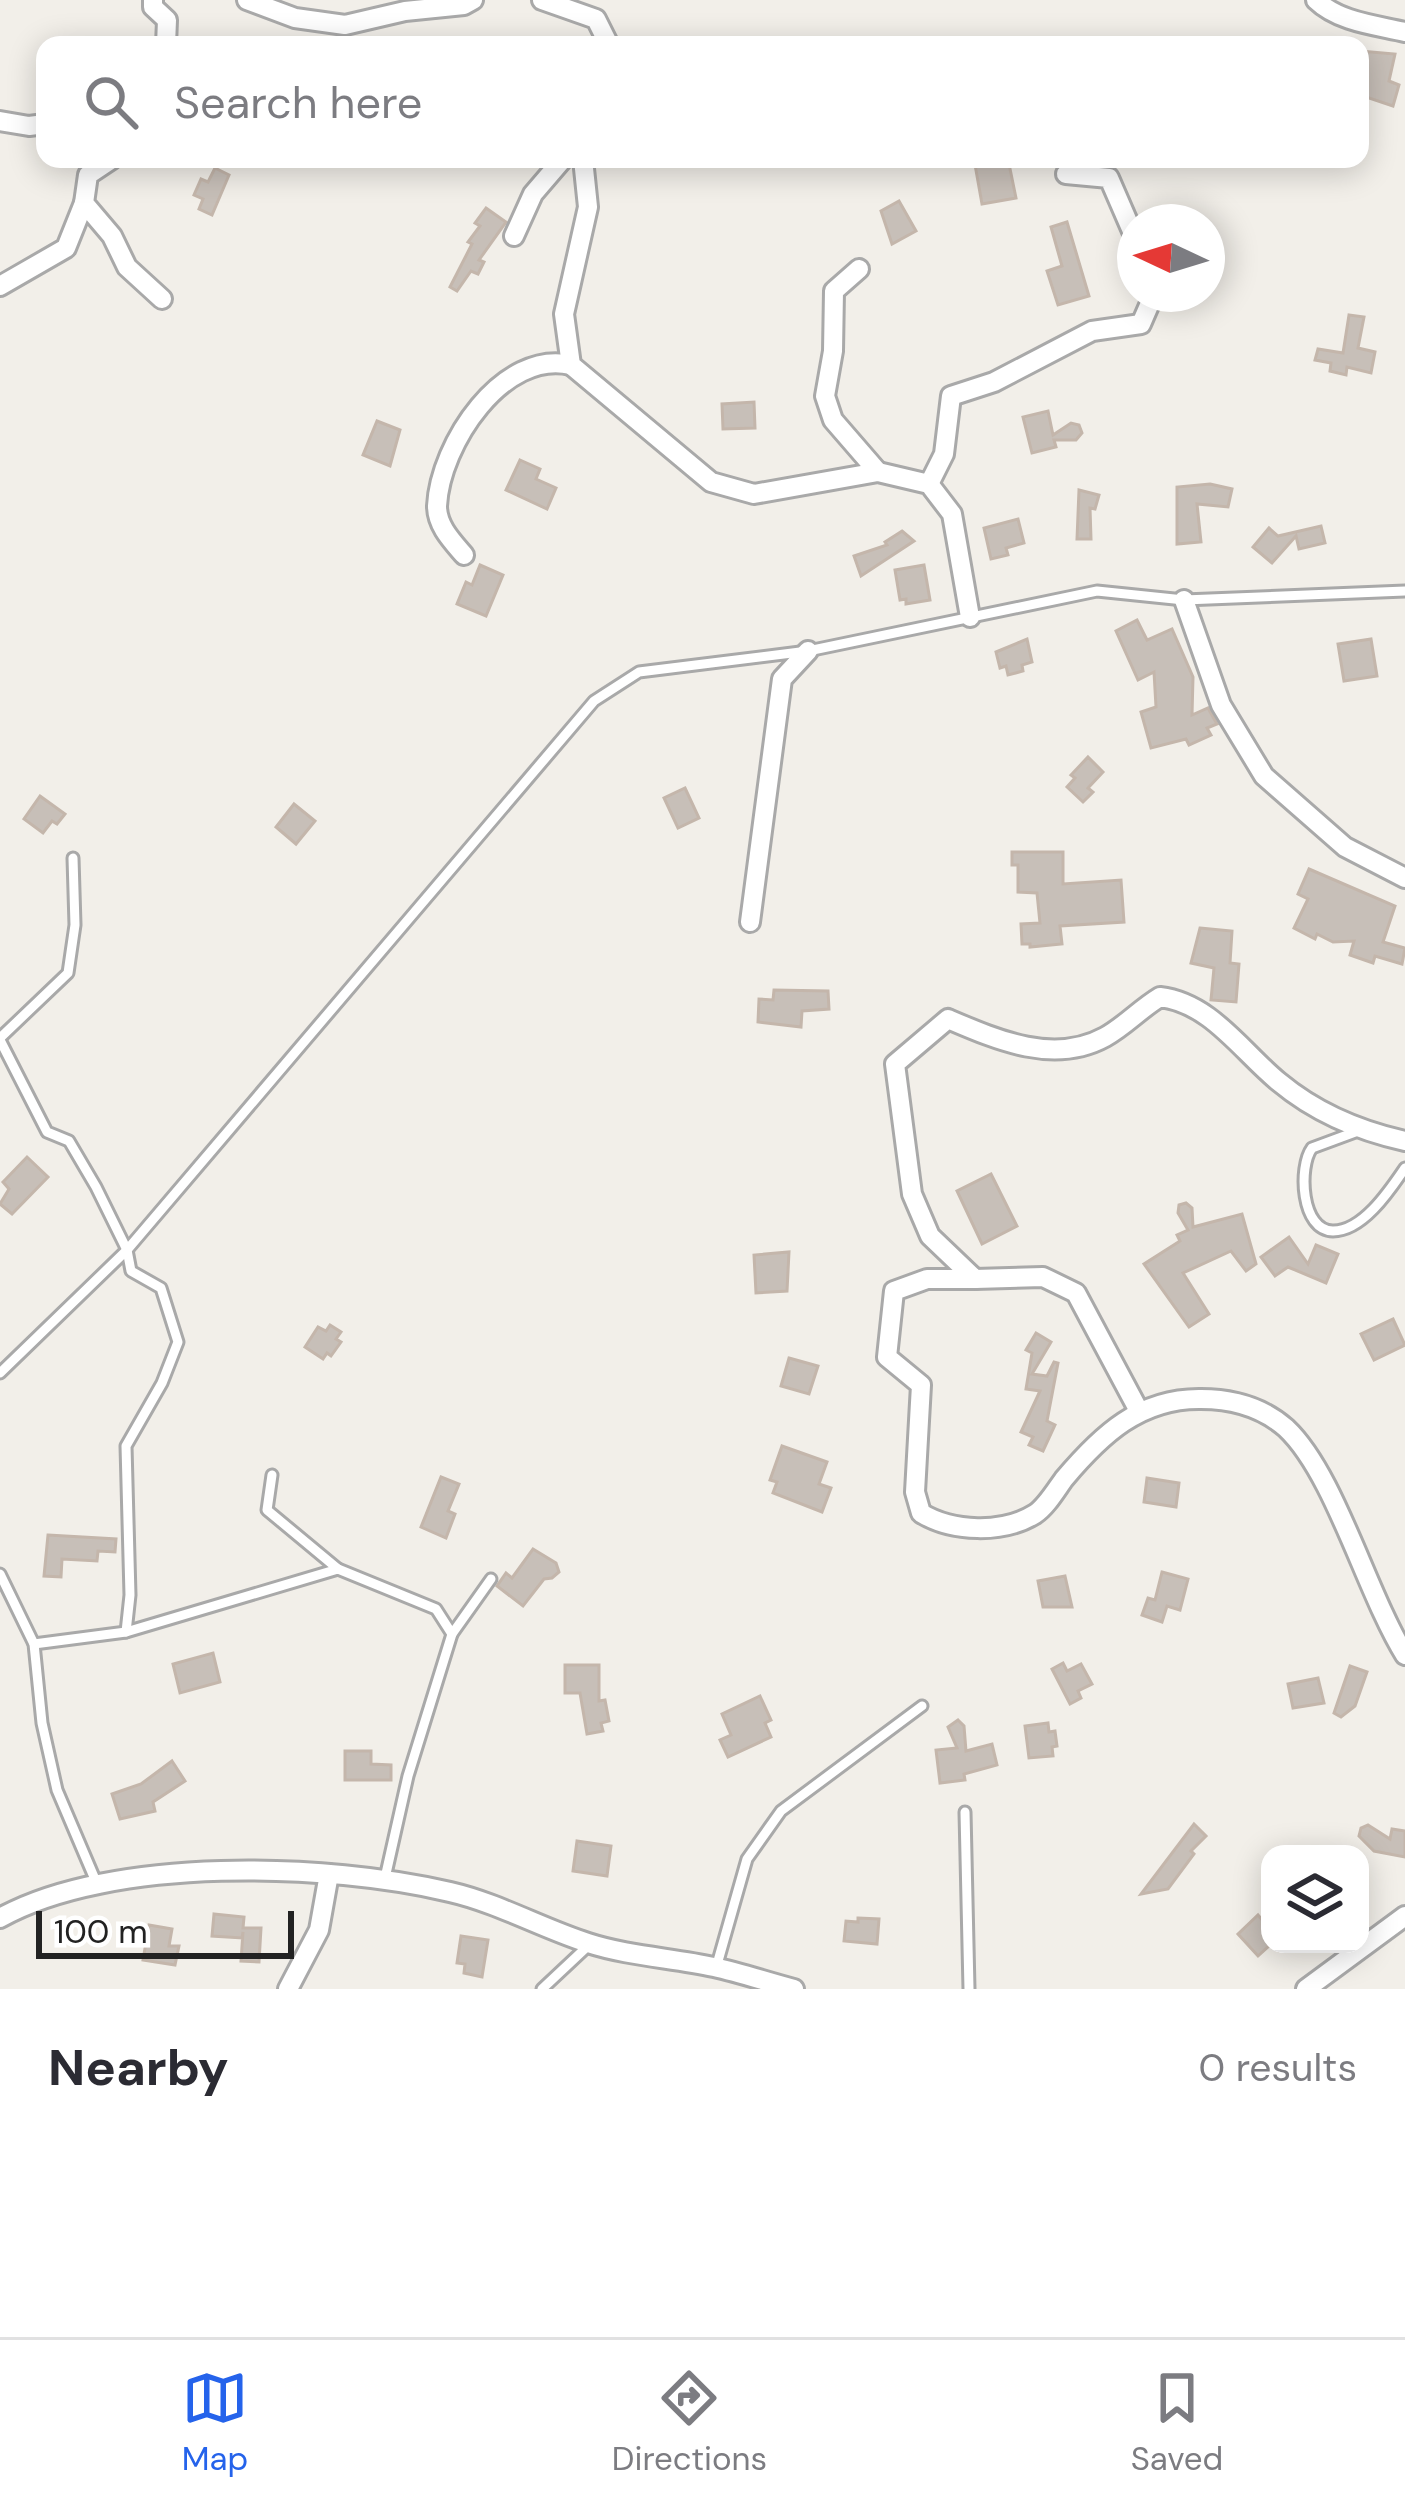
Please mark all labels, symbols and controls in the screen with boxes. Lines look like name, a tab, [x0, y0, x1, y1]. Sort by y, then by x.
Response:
search box	[36, 36, 1369, 168]
icon: search	[78, 69, 144, 135]
text: Search here	[174, 73, 422, 132]
north arrow	[1117, 204, 1225, 312]
map controls	[1261, 1845, 1369, 1953]
button: layers	[1261, 1845, 1369, 1953]
scale bar	[36, 1905, 294, 1958]
text: 100 m	[54, 1910, 148, 1953]
text: Nearby	[48, 2034, 229, 2101]
text: 0 results	[1199, 2042, 1357, 2093]
tab: Map	[182, 2365, 248, 2480]
tab: Directions	[612, 2365, 767, 2480]
tab: Saved	[1131, 2365, 1223, 2480]

